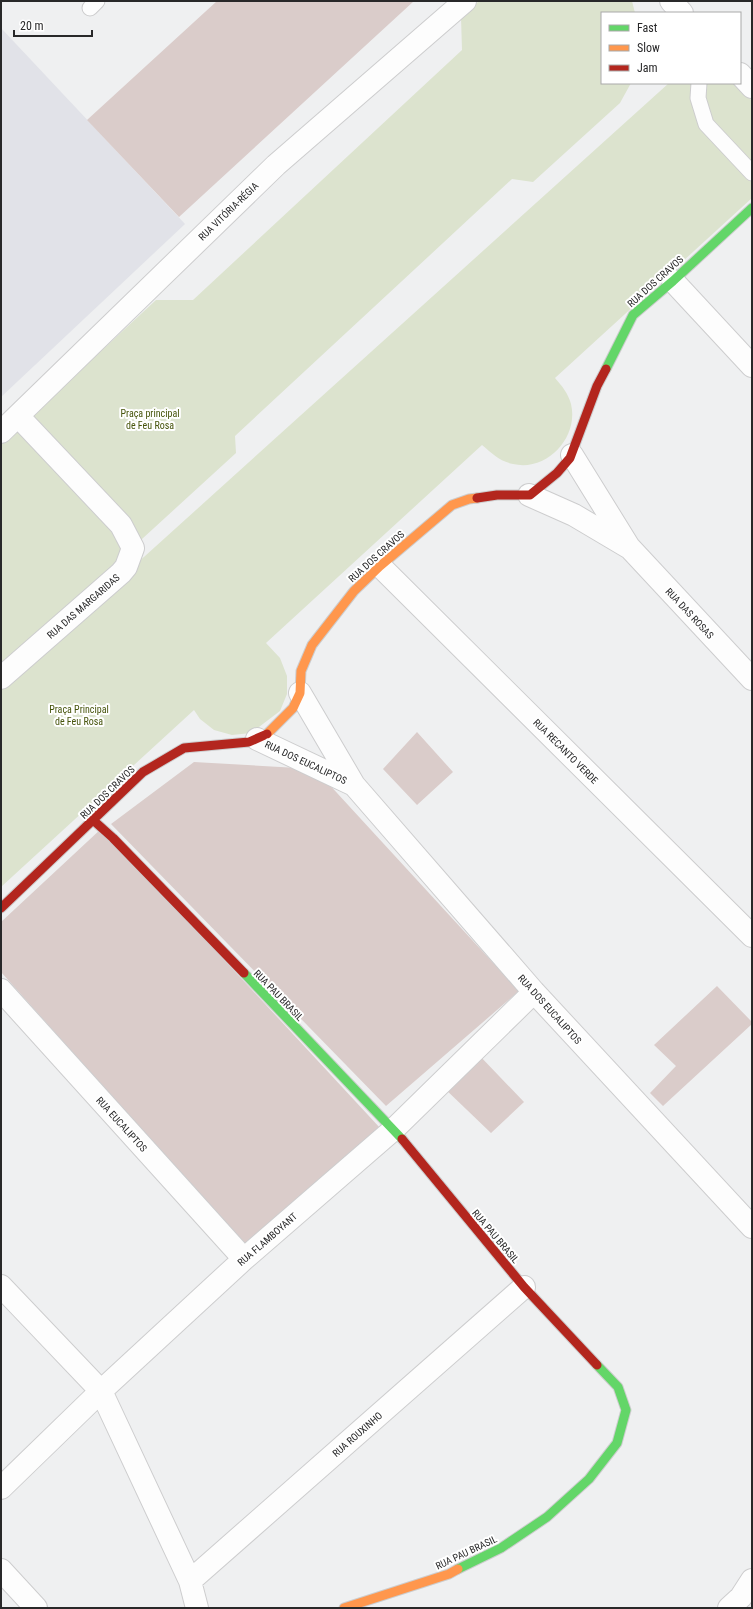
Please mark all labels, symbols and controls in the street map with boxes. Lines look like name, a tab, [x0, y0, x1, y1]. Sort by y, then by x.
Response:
scale bar	[14, 12, 92, 38]
legend	[601, 12, 741, 84]
text: 20 m	[20, 19, 44, 33]
text: Fast	[637, 21, 658, 35]
text: Slow	[637, 41, 660, 55]
text: Jam	[637, 61, 658, 75]
street label: RUA VITÓRIA-RÉGIA	[196, 179, 261, 243]
street label: RUA DOS CRAVOS	[625, 253, 685, 309]
park label: Praça principal de Feu Rosa	[121, 408, 179, 431]
street label: RUA DOS CRAVOS	[346, 528, 406, 584]
street label: RUA DAS MARGARIDAS	[45, 572, 122, 641]
street label: RUA DAS ROSAS	[663, 586, 716, 641]
park label: Praça Principal de Feu Rosa	[49, 704, 109, 727]
street label: RUA RECANTO VERDE	[531, 717, 600, 786]
street label: RUA DOS EUCALIPTOS	[263, 739, 349, 786]
street label: RUA DOS CRAVOS	[78, 764, 137, 821]
street label: RUA PAU BRASIL	[252, 968, 306, 1023]
street label: RUA DOS EUCALIPTOS	[516, 973, 584, 1046]
street label: RUA EUCALIPTOS	[94, 1095, 149, 1154]
street label: RUA PAU BRASIL	[470, 1207, 521, 1265]
street label: RUA FLAMBOYANT	[235, 1211, 299, 1268]
street label: RUA ROUXINHO	[330, 1410, 384, 1459]
street label: RUA PAU BRASIL	[434, 1533, 499, 1571]

